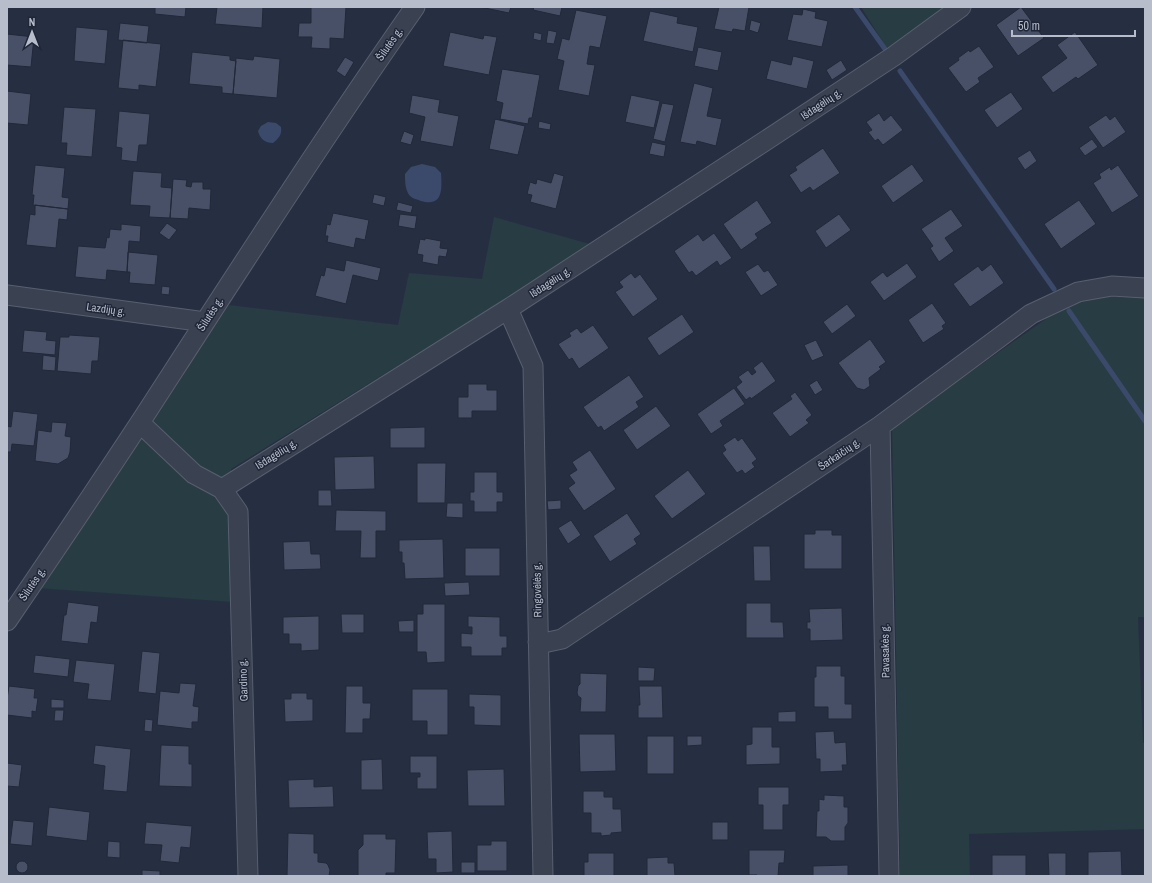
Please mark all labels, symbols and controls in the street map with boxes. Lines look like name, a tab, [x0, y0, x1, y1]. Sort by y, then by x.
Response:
north arrow	[12, 12, 52, 52]
scale bar	[1012, 12, 1135, 38]
text: N	[29, 15, 35, 29]
text: 50 m	[1018, 18, 1040, 34]
street label: Šilutės g.	[372, 25, 406, 63]
street label: Išdagėlių g.	[798, 85, 844, 123]
street label: Išdagėlių g.	[527, 263, 573, 301]
street label: Šilutės g.	[194, 294, 226, 334]
street label: Lazdijų g.	[86, 299, 126, 319]
street label: Šarkaičių g.	[815, 435, 863, 473]
street label: Išdagėlių g.	[253, 436, 299, 472]
street label: Ringovėlės g.	[530, 562, 544, 618]
street label: Šilutės g.	[16, 564, 48, 604]
street label: Pavasakės g.	[878, 624, 892, 678]
street label: Gardino g.	[235, 658, 251, 702]

